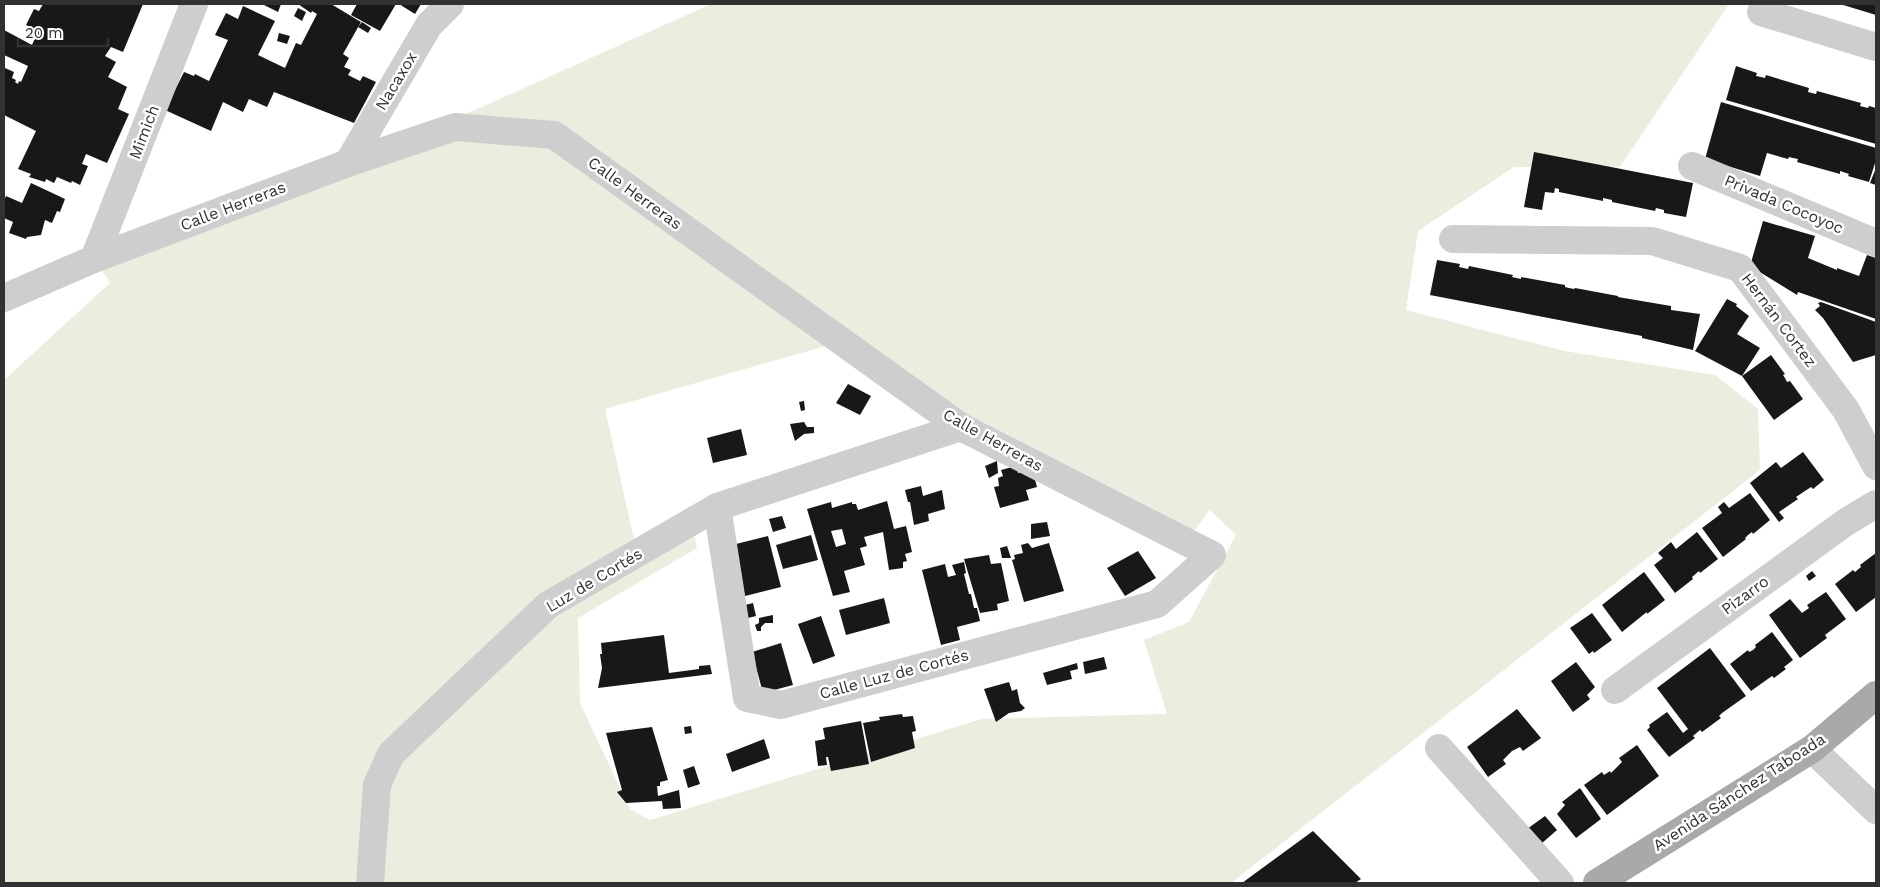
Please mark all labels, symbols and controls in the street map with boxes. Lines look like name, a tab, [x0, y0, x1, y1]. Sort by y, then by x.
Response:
scale bar	[18, 15, 108, 47]
text: 20 m	[25, 24, 63, 42]
street label: Nacaxox	[371, 48, 421, 114]
street label: Mimich	[125, 102, 163, 162]
street label: Calle Herreras	[584, 153, 686, 233]
street label: Privada Cocoyoc	[1722, 170, 1846, 238]
street label: Calle Herreras	[178, 177, 288, 235]
street label: Hernán Cortez	[1737, 269, 1821, 371]
street label: Calle Herreras	[940, 405, 1046, 475]
street label: Luz de Cortés	[542, 544, 646, 616]
street label: Pizarro	[1718, 571, 1772, 619]
street label: Calle Luz de Cortés	[817, 645, 971, 703]
street label: Avenida Sánchez Taboada	[1649, 729, 1829, 855]

